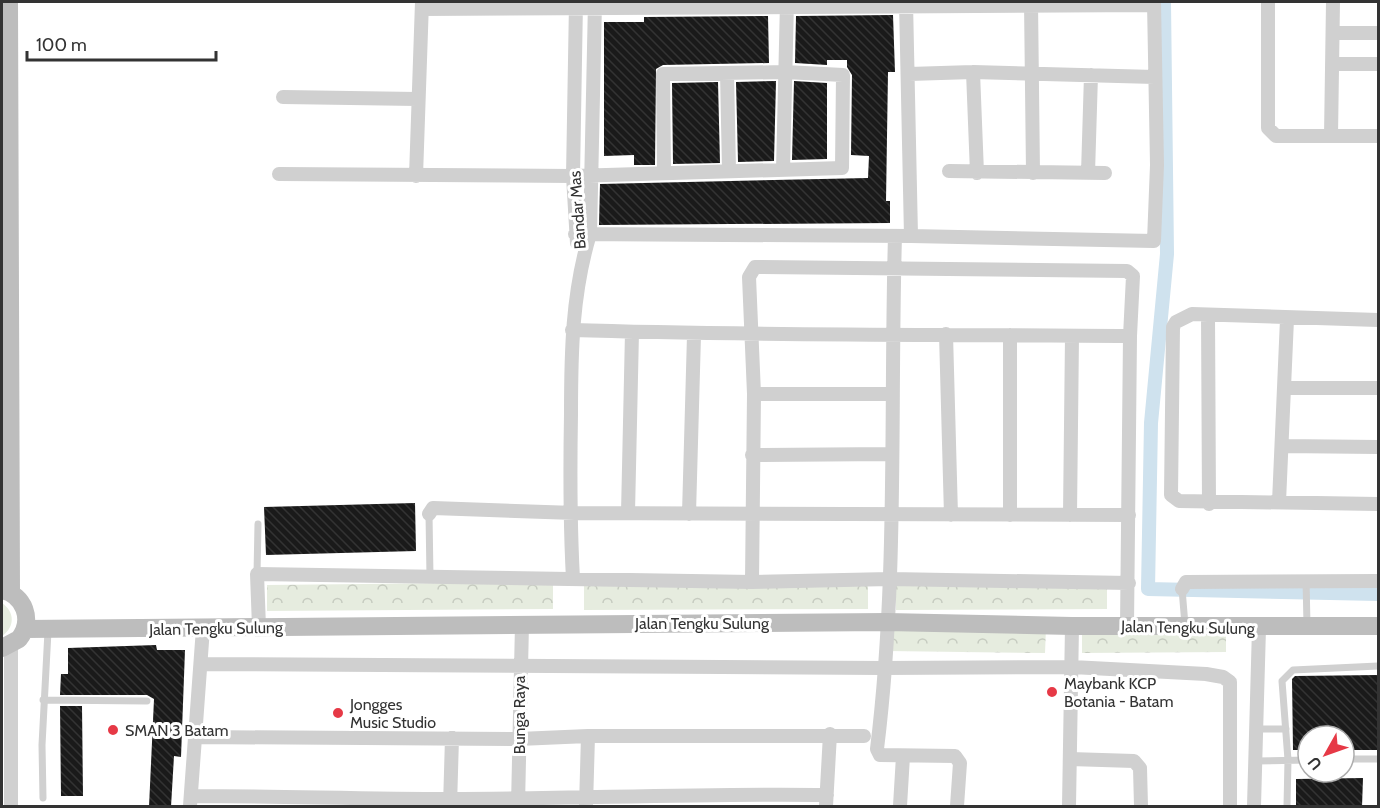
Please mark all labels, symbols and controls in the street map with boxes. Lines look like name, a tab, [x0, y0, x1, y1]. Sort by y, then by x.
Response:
scale bar	[27, 24, 216, 62]
text: 100 m	[36, 34, 87, 56]
street label: Bandar Mas	[565, 170, 590, 250]
street label: Jalan Tengku Sulung	[634, 614, 770, 633]
street label: Jalan Tengku Sulung	[1120, 617, 1256, 638]
street label: Jalan Tengku Sulung	[148, 618, 284, 639]
place label: Maybank KCP Botania - Batam	[1064, 674, 1174, 711]
street label: Bunga Raya	[510, 675, 529, 754]
marker: Maybank KCP Botania - Batam	[1045, 685, 1059, 699]
place label: Jongges Music Studio	[349, 695, 436, 732]
marker: Jongges Music Studio	[331, 706, 345, 720]
place label: SMAN 3 Batam	[125, 721, 229, 740]
marker: SMAN 3 Batam	[106, 723, 120, 737]
north arrow	[1296, 724, 1356, 784]
text: U	[1304, 753, 1326, 774]

